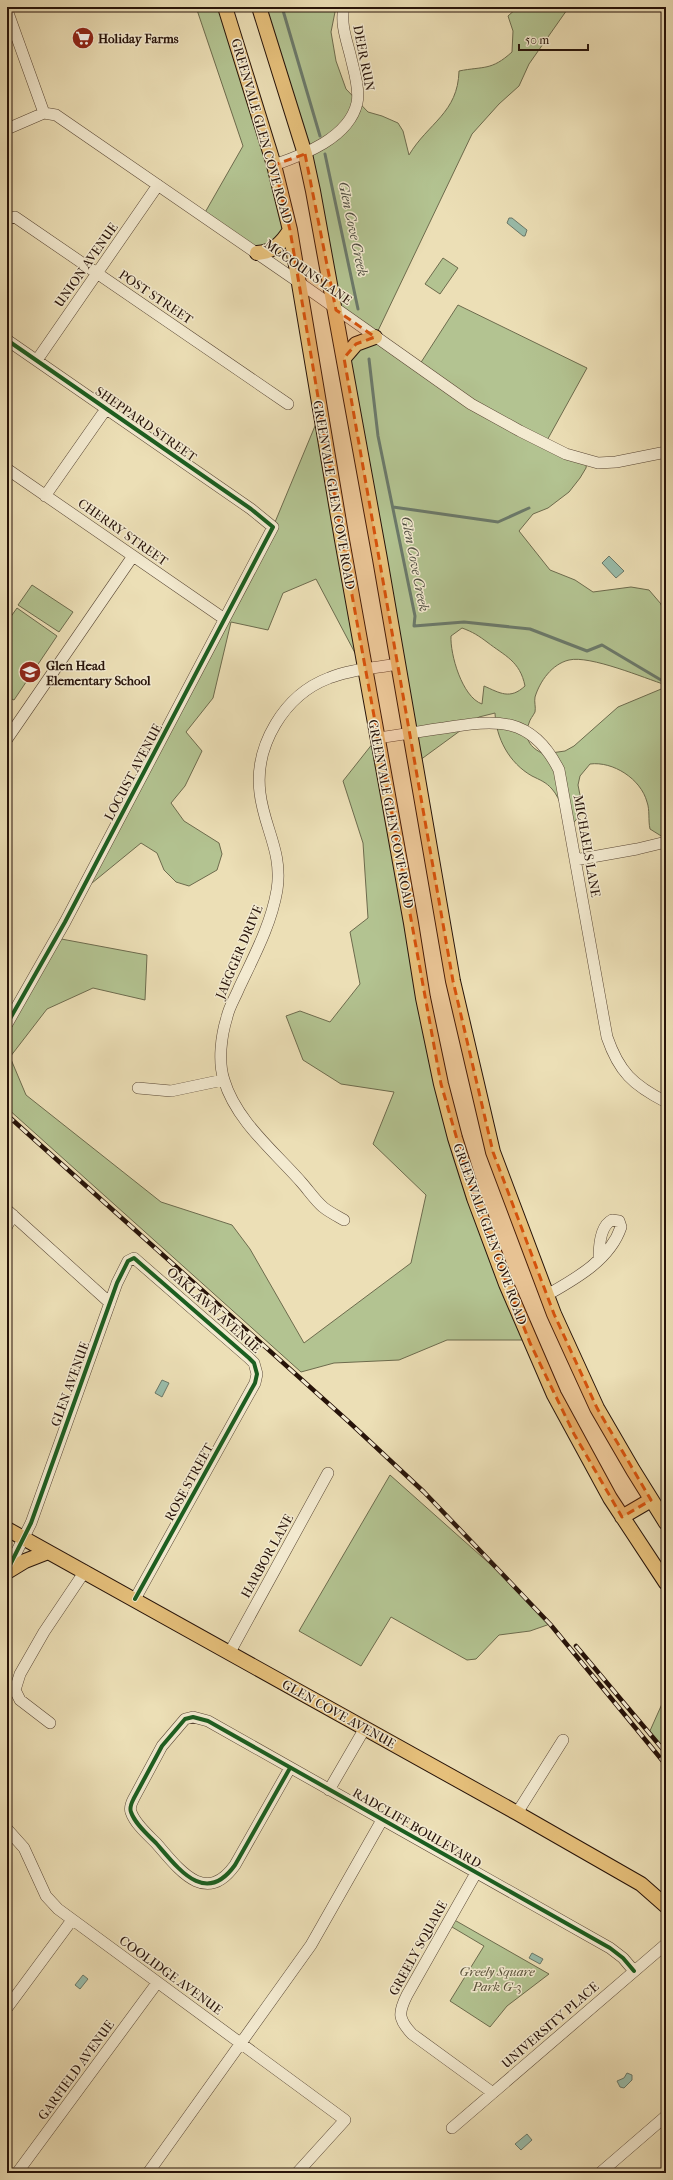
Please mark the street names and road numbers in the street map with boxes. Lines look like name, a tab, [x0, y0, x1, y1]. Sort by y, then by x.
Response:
street label: DEER RUN	[350, 24, 378, 92]
street label: GREENVALE GLEN COVE ROAD	[228, 37, 296, 225]
street label: UNION AVENUE	[51, 220, 121, 310]
street label: MCCOUNS LANE	[261, 236, 355, 308]
street label: POST STREET	[116, 267, 196, 327]
street label: SHEPPARD STREET	[92, 383, 200, 465]
street label: GREENVALE GLEN COVE ROAD	[310, 399, 358, 591]
street label: CHERRY STREET	[75, 495, 171, 569]
street label: GREENVALE GLEN COVE ROAD	[365, 718, 417, 910]
street label: LOCUST AVENUE	[101, 721, 165, 823]
street label: MICHAELS LANE	[571, 794, 603, 898]
street label: JAEGGER DRIVE	[212, 903, 266, 1002]
street label: GREENVALE GLEN COVE ROAD	[450, 1141, 530, 1327]
street label: OAKLAWN AVENUE	[164, 1264, 264, 1356]
street label: GLEN AVENUE	[48, 1339, 92, 1429]
street label: ROSE STREET	[162, 1440, 217, 1523]
street label: HARBOR LANE	[238, 1512, 296, 1600]
street label: GLEN COVE AVENUE	[280, 1677, 398, 1751]
street label: RADCLIFF BOULEVARD	[350, 1785, 484, 1871]
street label: GREELY SQUARE	[386, 1898, 450, 1998]
street label: COOLIDGE AVENUE	[116, 1933, 226, 2018]
street label: UNIVERSITY PLACE	[498, 1979, 602, 2071]
street label: GARFIELD AVENUE	[35, 2017, 117, 2123]

